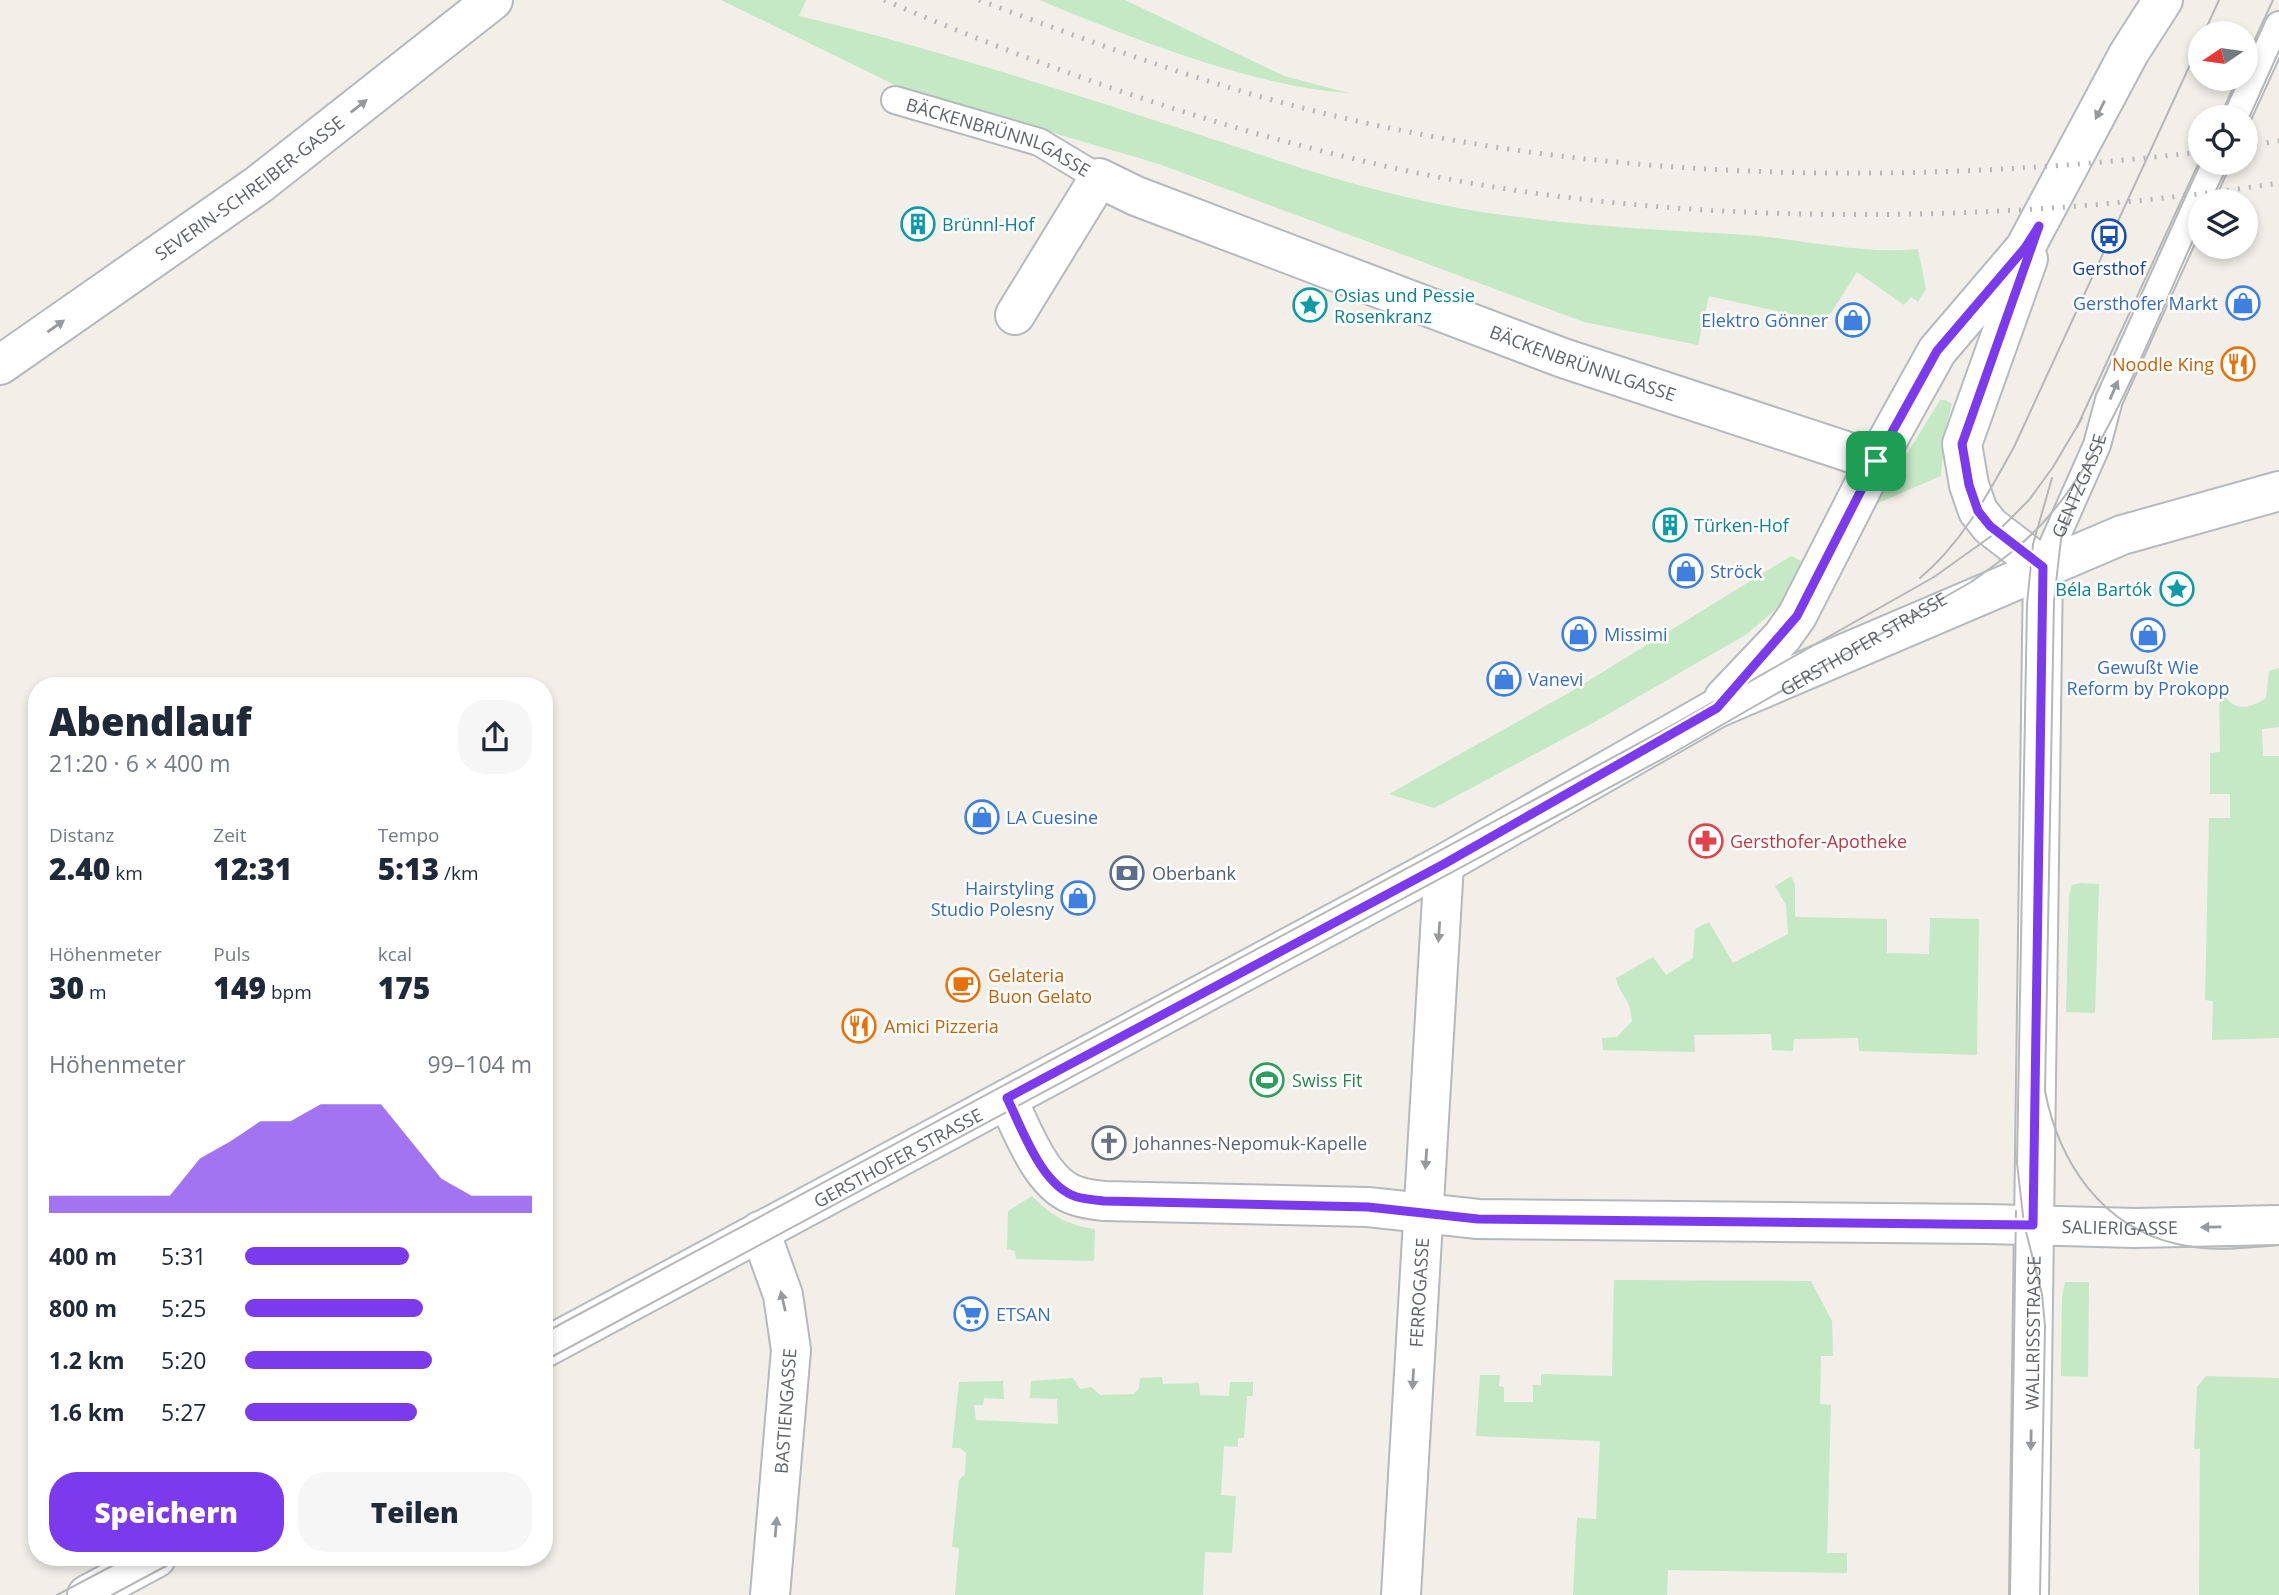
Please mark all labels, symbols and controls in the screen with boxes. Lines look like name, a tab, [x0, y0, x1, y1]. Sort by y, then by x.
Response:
north arrow	[2188, 21, 2258, 91]
map controls	[2188, 21, 2258, 259]
street label: BÄCKENBRÜNNLGASSE	[903, 92, 1095, 182]
one-way arrow	[349, 98, 367, 113]
one-way arrow	[2094, 100, 2105, 120]
button: locate	[2188, 105, 2258, 175]
street label: SEVERIN-SCHREIBER-GASSE	[150, 110, 349, 265]
button: layers	[2188, 189, 2258, 259]
building icon: Brünnl-Hof	[899, 205, 937, 243]
place label: Brünnl-Hof	[942, 212, 1036, 236]
bus stop icon: Gersthof	[2090, 217, 2128, 255]
place label: Gersthof	[2072, 256, 2147, 280]
place label: Osias und Pessie Rosenkranz	[1334, 283, 1475, 328]
shop icon: Gersthofer Markt	[2224, 284, 2262, 322]
place icon: Osias und Pessie Rosenkranz	[1291, 286, 1329, 324]
place label: Gersthofer Markt	[2073, 291, 2218, 315]
shop icon: Elektro Gönner	[1834, 301, 1872, 339]
place label: Elektro Gönner	[1701, 308, 1829, 332]
one-way arrow	[47, 319, 65, 333]
street label: BÄCKENBRÜNNLGASSE	[1486, 319, 1679, 406]
restaurant icon: Noodle King	[2219, 345, 2257, 383]
place label: Noodle King	[2112, 352, 2214, 376]
one-way arrow	[2109, 380, 2120, 401]
pin	[1846, 431, 1906, 491]
street label: GENTZGASSE	[2046, 431, 2111, 541]
icon: arrive	[1857, 442, 1895, 480]
building icon: Türken-Hof	[1651, 506, 1689, 544]
place label: Türken-Hof	[1694, 513, 1790, 537]
shop icon: Ströck	[1667, 552, 1705, 590]
place label: Ströck	[1710, 559, 1763, 583]
place icon: Béla Bartók	[2158, 570, 2196, 608]
place label: Béla Bartók	[2055, 577, 2153, 601]
street label: GERSTHOFER STRASSE	[1776, 586, 1951, 701]
shop icon: Missimi	[1560, 615, 1598, 653]
shop icon: Gewußt Wie Reform by Prokopp	[2129, 616, 2167, 654]
place label: Missimi	[1604, 622, 1668, 646]
place label: Gewußt Wie Reform by Prokopp	[2067, 655, 2229, 700]
shop icon: Vanevi	[1485, 660, 1523, 698]
place label: Vanevi	[1528, 667, 1583, 691]
text: Abendlauf	[49, 695, 252, 747]
button: share	[458, 700, 532, 774]
text: 21:20 · 6 × 400 m	[49, 747, 231, 779]
shop icon: LA Cuesine	[963, 798, 1001, 836]
place label: LA Cuesine	[1006, 805, 1098, 829]
text: Distanz	[49, 822, 115, 848]
text: Zeit	[213, 822, 246, 848]
text: Tempo	[378, 822, 439, 848]
pharmacy icon: Gersthofer-Apotheke	[1687, 822, 1725, 860]
place label: Gersthofer-Apotheke	[1730, 829, 1907, 853]
text: 2.40	[49, 848, 110, 889]
text: 12:31	[213, 848, 292, 889]
text: 5:13	[378, 848, 439, 889]
bank icon: Oberbank	[1108, 854, 1146, 892]
text: km	[110, 860, 143, 886]
text: /km	[439, 860, 479, 886]
place label: Oberbank	[1152, 861, 1237, 885]
place label: Hairstyling Studio Polesny	[931, 876, 1055, 921]
shop icon: Hairstyling Studio Polesny	[1059, 879, 1097, 917]
one-way arrow	[1433, 921, 1444, 943]
text: Höhenmeter	[49, 941, 162, 967]
text: Puls	[213, 941, 250, 967]
text: kcal	[378, 941, 412, 967]
place label: Gelateria Buon Gelato	[988, 963, 1092, 1008]
cafe icon: Gelateria Buon Gelato	[944, 966, 982, 1004]
text: 30	[49, 967, 84, 1008]
text: 149	[213, 967, 266, 1008]
text: 175	[378, 967, 430, 1008]
text: m	[84, 979, 107, 1005]
text: bpm	[266, 979, 312, 1005]
restaurant icon: Amici Pizzeria	[840, 1007, 878, 1045]
place label: Amici Pizzeria	[884, 1014, 999, 1038]
text: Höhenmeter	[49, 1048, 186, 1080]
text: 99–104 m	[427, 1048, 532, 1080]
sports icon: Swiss Fit	[1248, 1061, 1286, 1099]
place label: Swiss Fit	[1292, 1068, 1362, 1092]
street label: GERSTHOFER STRASSE	[809, 1102, 987, 1213]
church icon: Johannes-Nepomuk-Kapelle	[1090, 1124, 1128, 1162]
place label: Johannes-Nepomuk-Kapelle	[1132, 1131, 1367, 1155]
one-way arrow	[1420, 1148, 1431, 1170]
street label: SALIERIGASSE	[2061, 1214, 2178, 1240]
one-way arrow	[2200, 1221, 2222, 1233]
street label: FERROGASSE	[1404, 1237, 1434, 1348]
text: 400 m	[49, 1240, 117, 1272]
text: 5:31	[161, 1240, 207, 1272]
street label: WALLRISSSTRASSE	[2020, 1255, 2046, 1411]
one-way arrow	[777, 1290, 788, 1312]
text: 800 m	[49, 1292, 117, 1324]
text: 5:25	[161, 1292, 207, 1324]
supermarket icon: ETSAN	[952, 1295, 990, 1333]
place label: ETSAN	[996, 1302, 1051, 1326]
text: 1.2 km	[49, 1344, 125, 1376]
text: 5:20	[161, 1344, 207, 1376]
street label: BASTIENGASSE	[769, 1348, 801, 1474]
one-way arrow	[1407, 1368, 1418, 1390]
text: 1.6 km	[49, 1396, 125, 1428]
text: 5:27	[161, 1396, 207, 1428]
one-way arrow	[2025, 1429, 2037, 1451]
button: Speichern	[49, 1472, 284, 1552]
button: Teilen	[298, 1472, 532, 1552]
one-way arrow	[771, 1516, 782, 1538]

